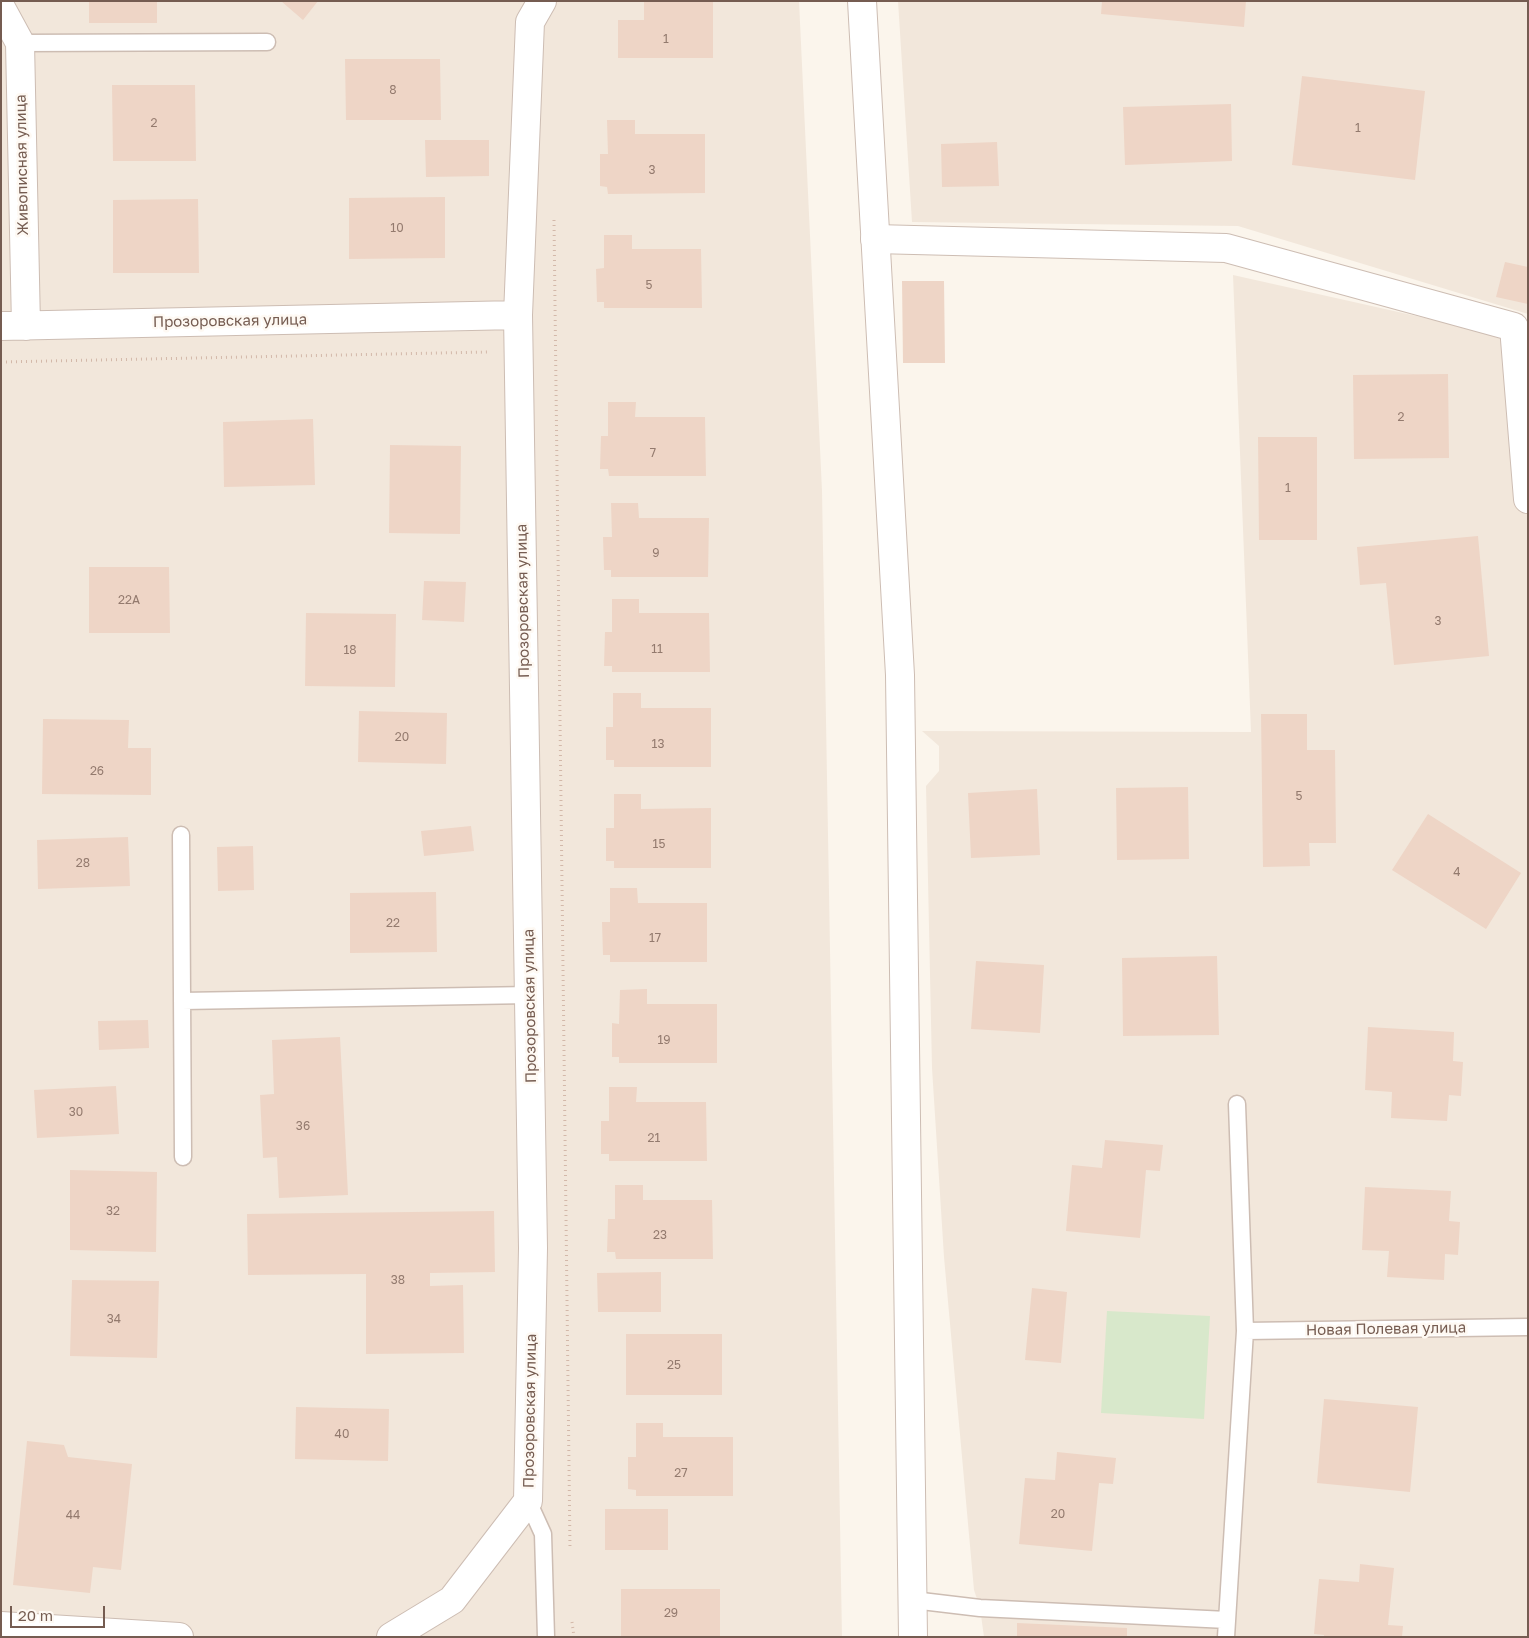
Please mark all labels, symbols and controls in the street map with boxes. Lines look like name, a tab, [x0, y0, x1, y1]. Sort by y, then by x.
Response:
house number: 1	[663, 32, 669, 46]
house number: 8	[389, 83, 397, 97]
street label: Живописная улица	[12, 94, 32, 236]
house number: 2	[151, 116, 157, 130]
house number: 1	[1355, 121, 1361, 135]
house number: 3	[648, 163, 656, 177]
house number: 10	[390, 221, 404, 235]
house number: 5	[646, 278, 652, 292]
street label: Прозоровская улица	[153, 311, 307, 331]
house number: 2	[1398, 410, 1404, 424]
house number: 7	[650, 446, 656, 460]
house number: 1	[1285, 481, 1291, 495]
street label: Прозоровская улица	[513, 524, 533, 678]
house number: 9	[652, 546, 660, 560]
house number: 22А	[118, 593, 140, 607]
house number: 3	[1434, 614, 1442, 628]
house number: 11	[651, 642, 663, 656]
house number: 18	[343, 643, 357, 657]
house number: 20	[395, 730, 409, 744]
house number: 13	[652, 737, 664, 751]
house number: 26	[90, 764, 104, 778]
house number: 5	[1296, 789, 1302, 803]
house number: 15	[653, 837, 665, 851]
house number: 28	[76, 856, 90, 870]
house number: 4	[1453, 865, 1461, 879]
house number: 22	[386, 916, 400, 930]
street label: Прозоровская улица	[520, 929, 540, 1083]
house number: 17	[649, 931, 661, 945]
house number: 19	[657, 1033, 671, 1047]
house number: 30	[69, 1105, 83, 1119]
house number: 36	[296, 1119, 310, 1133]
house number: 21	[648, 1131, 660, 1145]
house number: 32	[106, 1204, 120, 1218]
house number: 23	[653, 1228, 667, 1242]
house number: 38	[391, 1273, 405, 1287]
house number: 34	[107, 1312, 121, 1326]
street label: Новая Полевая улица	[1306, 1319, 1466, 1339]
street label: Прозоровская улица	[520, 1334, 540, 1488]
house number: 25	[667, 1358, 681, 1372]
house number: 40	[335, 1427, 349, 1441]
house number: 27	[674, 1466, 688, 1480]
house number: 20	[1051, 1507, 1065, 1521]
house number: 44	[66, 1508, 80, 1522]
scale bar	[12, 1596, 108, 1628]
text: 20 m	[18, 1606, 53, 1624]
house number: 29	[664, 1606, 678, 1620]

